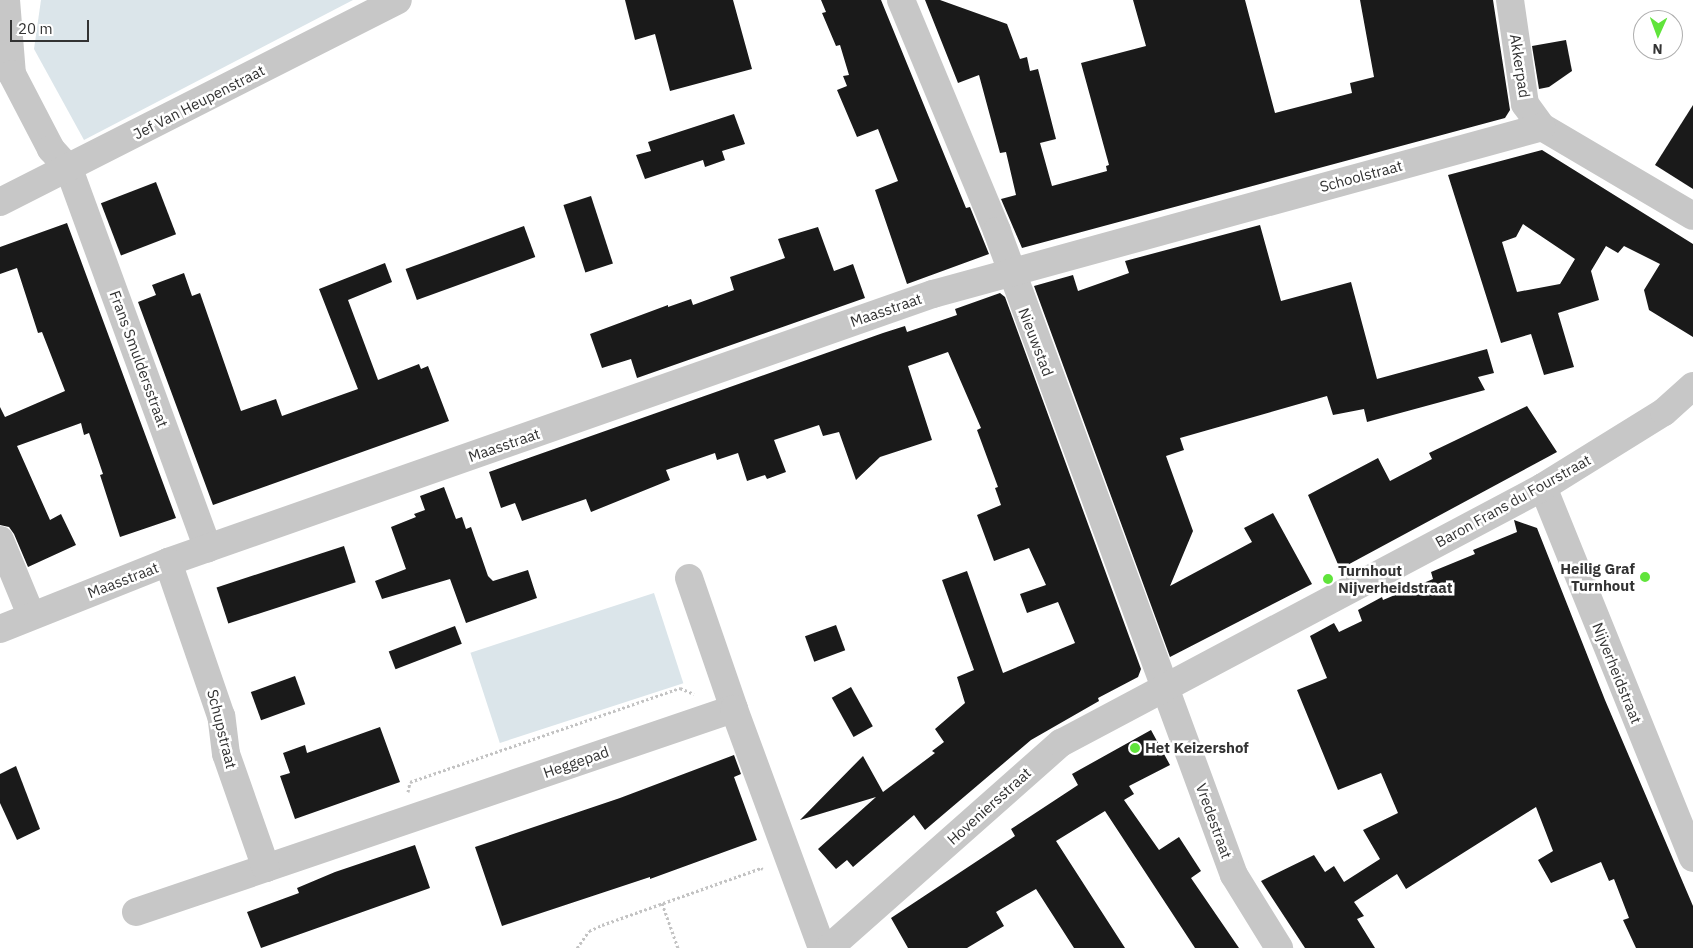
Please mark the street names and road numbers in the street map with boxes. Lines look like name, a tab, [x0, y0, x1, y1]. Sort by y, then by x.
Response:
street label: Akkerpad	[1506, 33, 1534, 99]
street label: Jef Van Heupenstraat	[130, 61, 268, 143]
street label: Schoolstraat	[1318, 156, 1404, 196]
street label: Frans Smuldersstraat	[106, 288, 172, 430]
street label: Maasstraat	[848, 289, 924, 331]
street label: Nieuwstad	[1015, 305, 1057, 379]
street label: Maasstraat	[466, 424, 542, 466]
street label: Baron Frans du Fourstraat	[1432, 451, 1594, 551]
street label: Maasstraat	[85, 558, 161, 602]
street label: Nijverheidstraat	[1589, 620, 1645, 726]
street label: Schupstraat	[203, 687, 241, 771]
street label: Heggepad	[541, 742, 611, 782]
street label: Hoveniersstraat	[943, 764, 1035, 848]
street label: Vredestraat	[1192, 781, 1236, 861]

